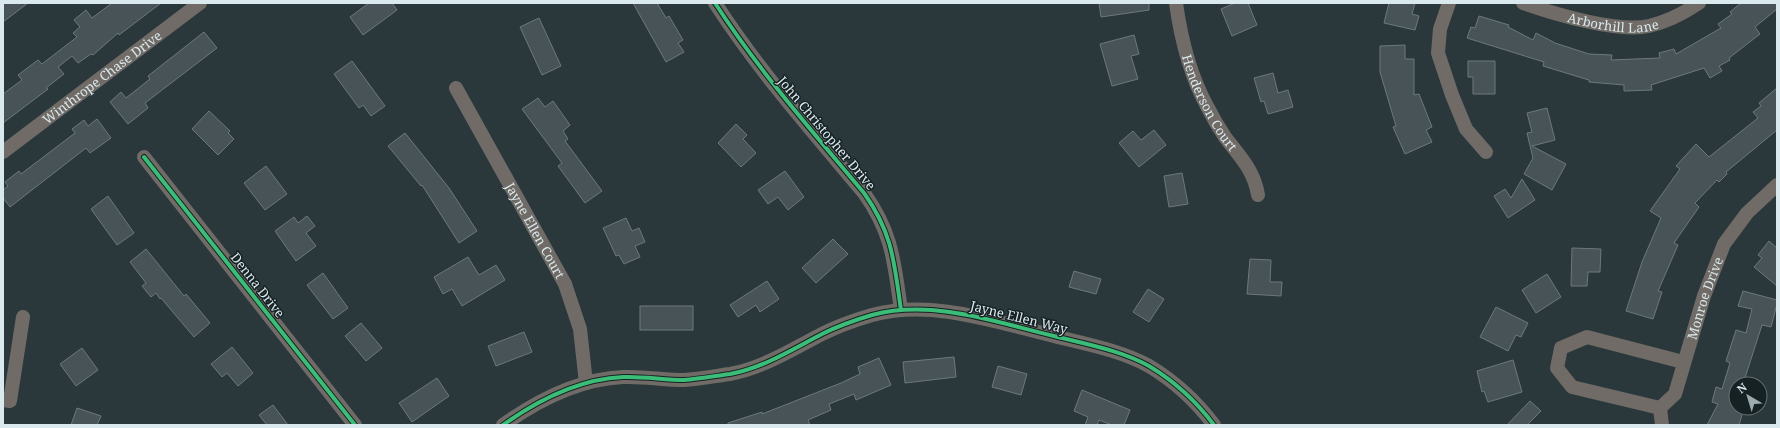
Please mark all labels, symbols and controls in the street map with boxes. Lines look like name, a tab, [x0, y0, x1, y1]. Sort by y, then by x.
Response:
street label: Arborhill Lane	[1566, 8, 1661, 37]
street label: Winthrope Chase Drive	[39, 26, 165, 128]
street label: Henderson Court	[1178, 52, 1242, 155]
street label: John Christopher Drive	[773, 71, 880, 194]
street label: Jayne Ellen Court	[501, 178, 569, 282]
street label: Denna Drive	[227, 249, 289, 321]
street label: Monroe Drive	[1683, 254, 1727, 342]
street label: Jayne Ellen Way	[967, 296, 1070, 338]
north arrow	[1728, 376, 1768, 416]
text: N	[1734, 379, 1750, 396]

